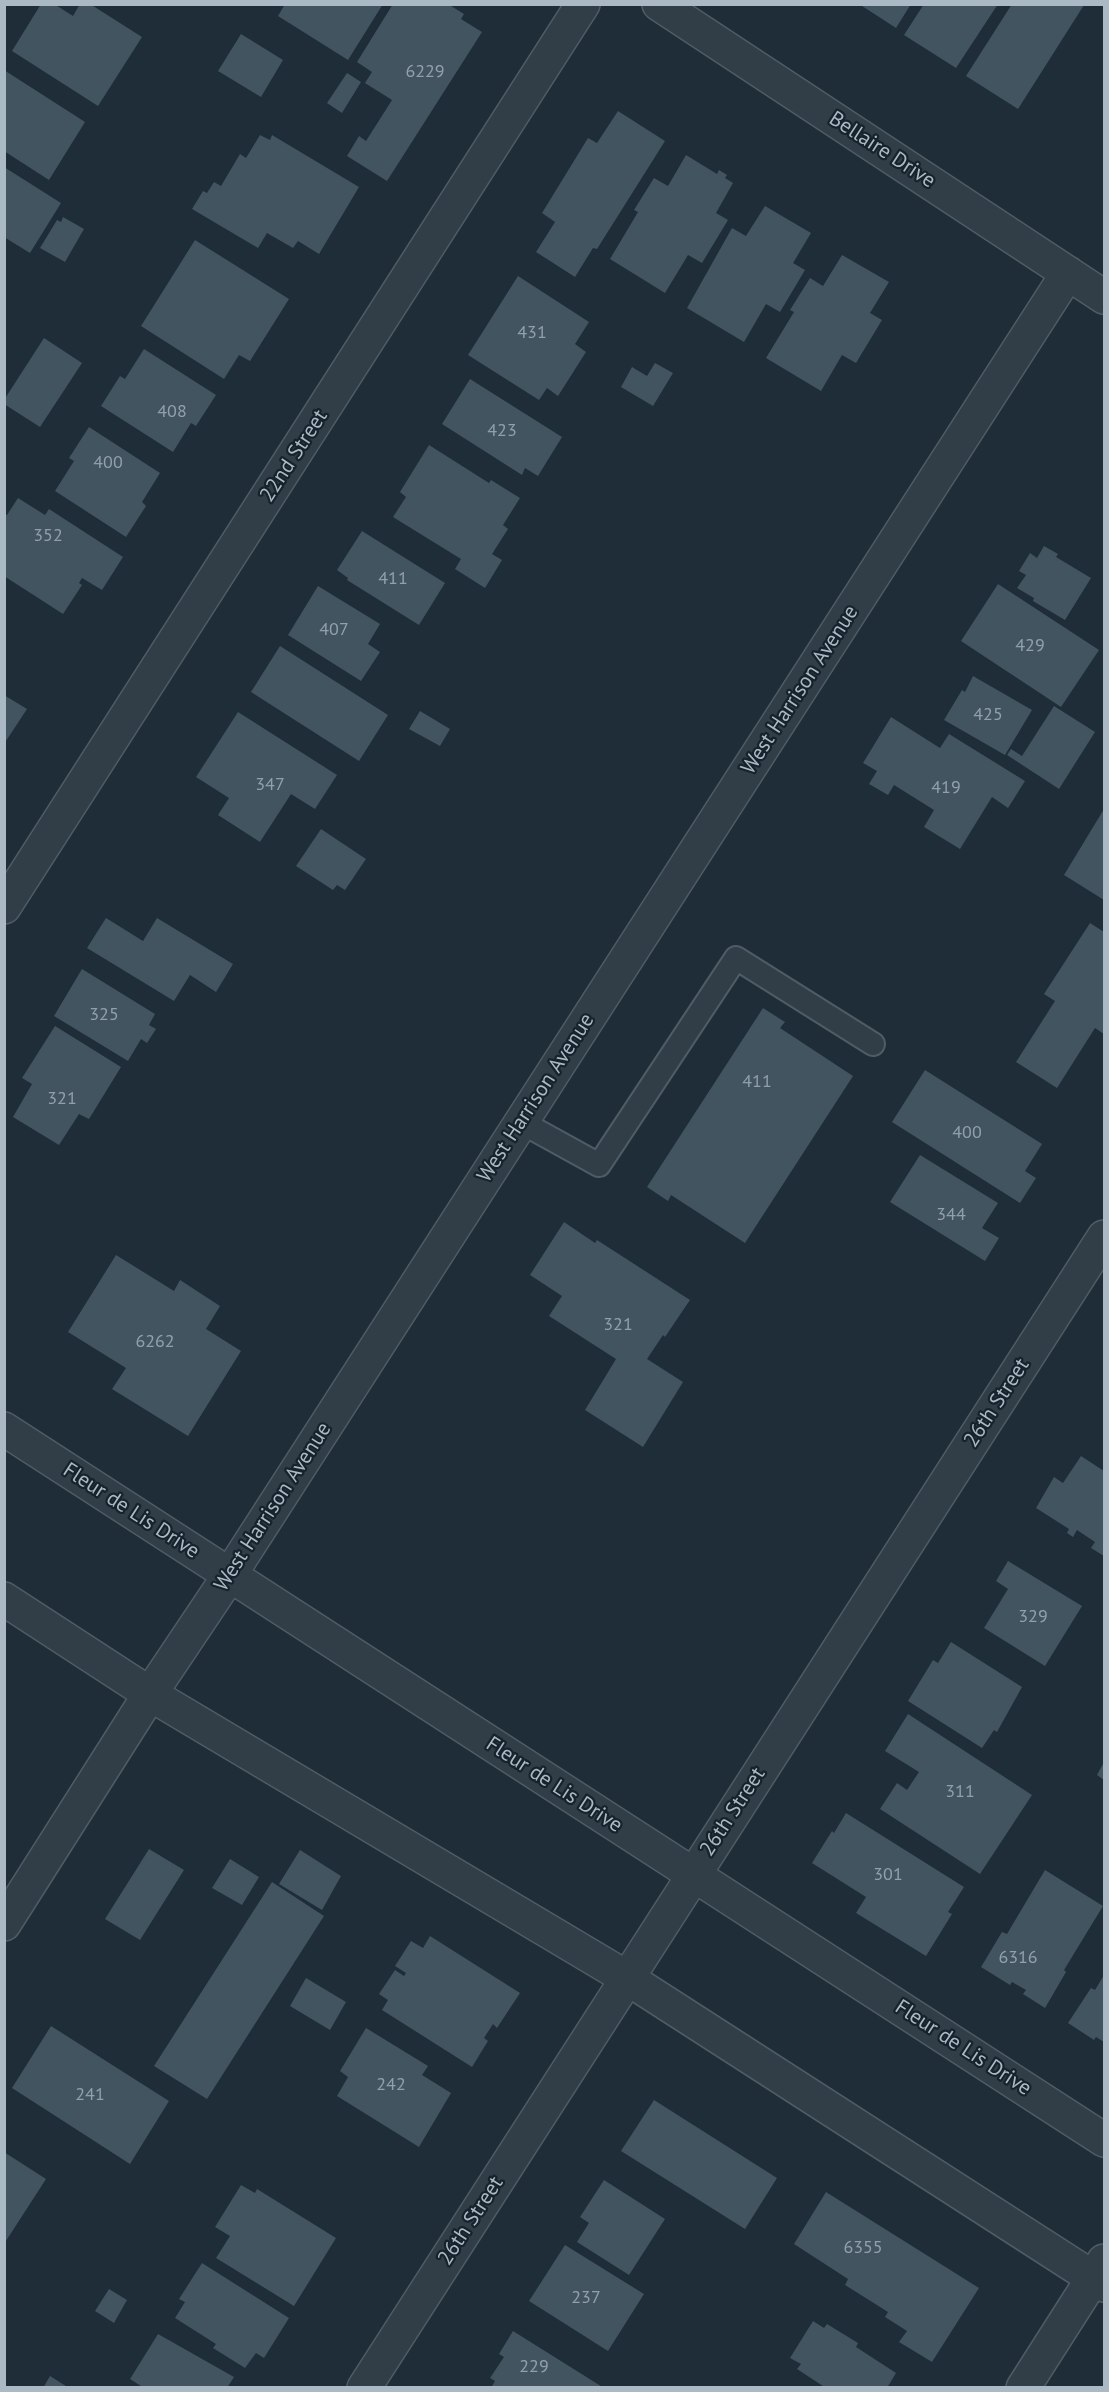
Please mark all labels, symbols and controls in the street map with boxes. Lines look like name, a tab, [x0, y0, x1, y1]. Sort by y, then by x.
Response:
house number: 6229	[405, 61, 445, 83]
street label: Bellaire Drive	[824, 106, 940, 194]
house number: 431	[517, 322, 547, 344]
house number: 408	[157, 401, 187, 423]
street label: 22nd Street	[255, 405, 333, 507]
house number: 423	[487, 420, 517, 442]
house number: 400	[93, 452, 123, 474]
house number: 352	[33, 525, 63, 547]
house number: 411	[378, 568, 408, 590]
street label: West Harrison Avenue	[736, 601, 864, 779]
house number: 407	[319, 619, 349, 641]
house number: 429	[1015, 635, 1045, 657]
house number: 425	[973, 704, 1003, 726]
house number: 347	[255, 774, 285, 796]
house number: 419	[931, 777, 961, 799]
house number: 325	[89, 1004, 119, 1026]
street label: West Harrison Avenue	[472, 1009, 600, 1187]
house number: 411	[742, 1071, 772, 1093]
house number: 321	[47, 1088, 77, 1110]
house number: 400	[952, 1122, 982, 1144]
house number: 344	[936, 1204, 966, 1226]
house number: 321	[603, 1314, 633, 1336]
house number: 6262	[135, 1331, 175, 1353]
street label: 26th Street	[959, 1354, 1035, 1452]
street label: West Harrison Avenue	[209, 1418, 337, 1596]
street label: Fleur de Lis Drive	[58, 1458, 204, 1564]
house number: 329	[1018, 1606, 1048, 1628]
street label: Fleur de Lis Drive	[481, 1732, 627, 1838]
street label: 26th Street	[695, 1763, 771, 1861]
house number: 311	[945, 1781, 975, 1803]
house number: 301	[873, 1864, 903, 1886]
house number: 6316	[998, 1947, 1038, 1969]
street label: Fleur de Lis Drive	[890, 1995, 1036, 2101]
house number: 242	[376, 2074, 406, 2096]
house number: 241	[75, 2084, 105, 2106]
street label: 26th Street	[433, 2172, 509, 2270]
house number: 6355	[843, 2237, 883, 2259]
house number: 237	[571, 2287, 601, 2309]
house number: 229	[519, 2356, 549, 2378]

